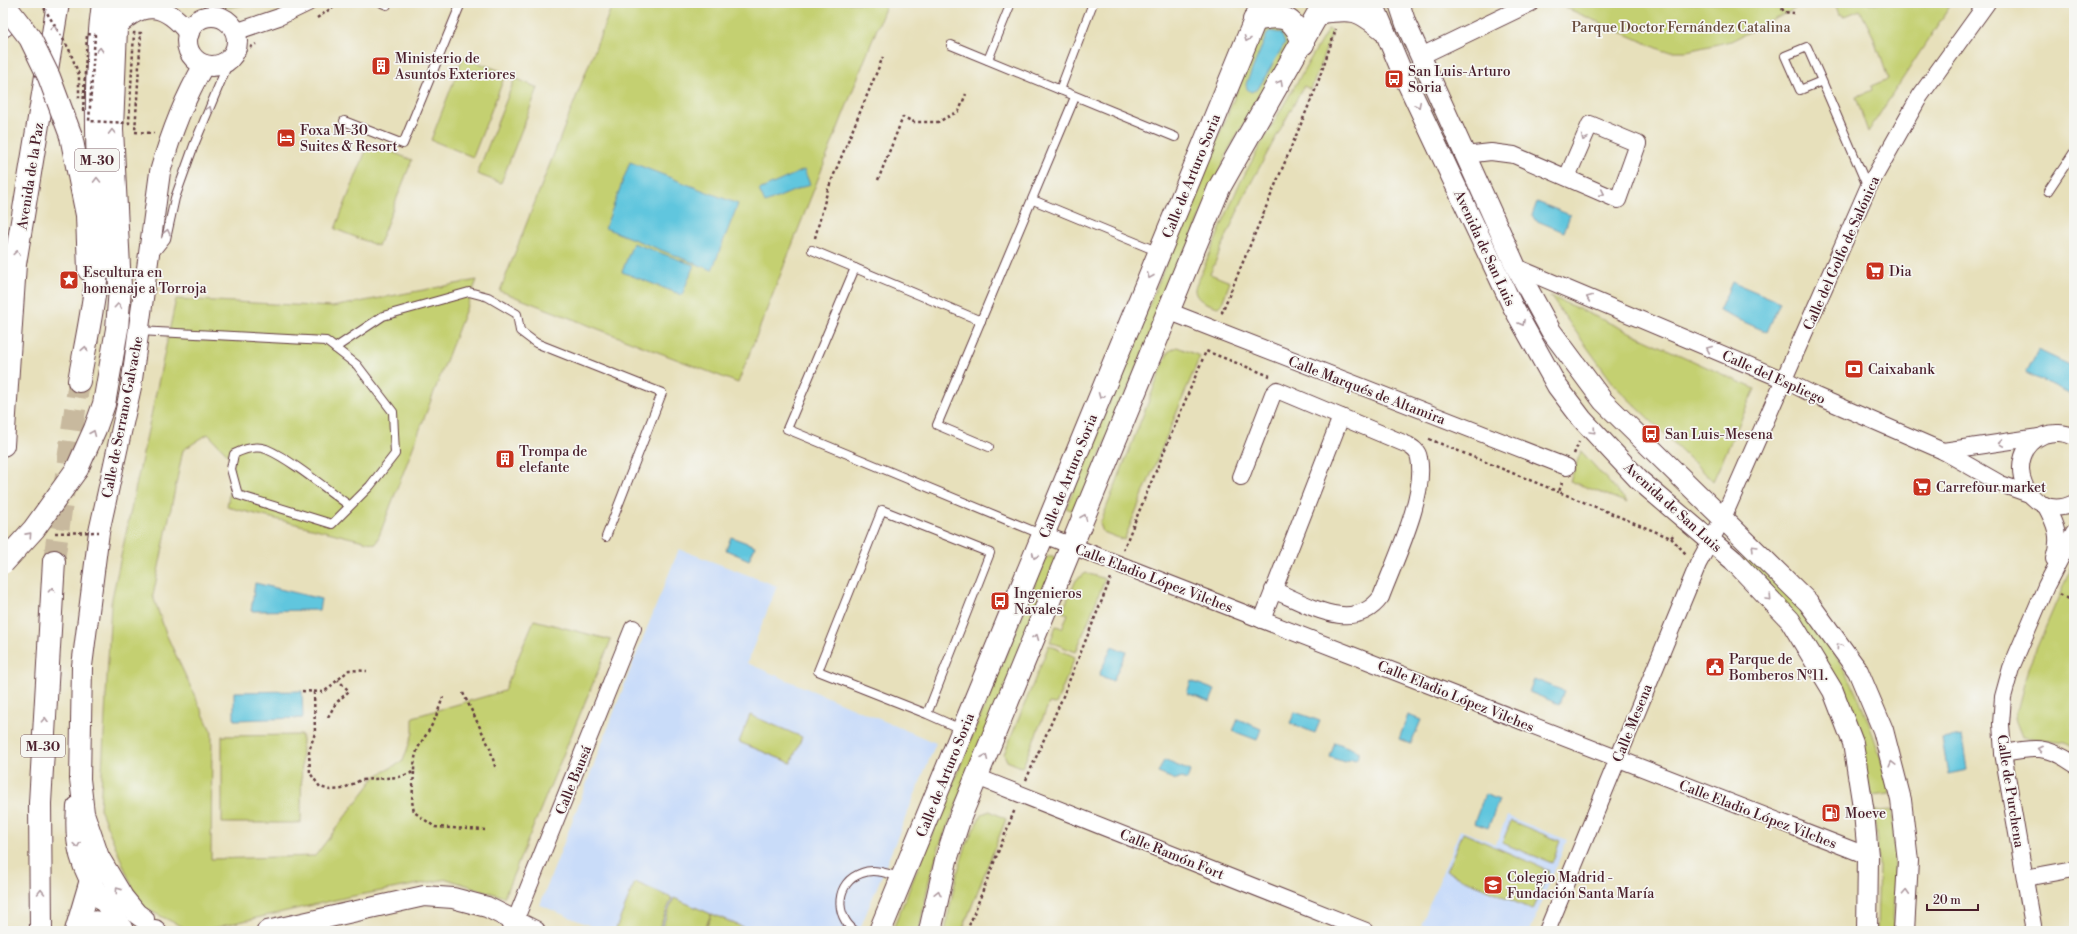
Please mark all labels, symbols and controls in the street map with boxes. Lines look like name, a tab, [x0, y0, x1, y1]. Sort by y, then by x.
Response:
park label: Parque Doctor Fernández Catalina	[1571, 19, 1791, 37]
one-way arrow	[49, 25, 58, 31]
one-way arrow	[1243, 35, 1251, 42]
one-way arrow	[96, 47, 104, 53]
place label: Ministerio de Asuntos Exteriores	[394, 50, 515, 84]
building icon: Ministerio de Asuntos Exteriores	[370, 55, 392, 77]
place label: San Luis-Arturo Soria	[1408, 63, 1511, 97]
bus stop icon: San Luis-Arturo Soria	[1383, 68, 1405, 90]
one-way arrow	[1275, 80, 1282, 87]
one-way arrow	[1413, 100, 1421, 108]
one-way arrow	[205, 106, 213, 113]
street label: Calle de Arturo Soria	[1159, 111, 1225, 241]
street label: Avenida de la Paz	[13, 121, 48, 232]
place label: Foxa M-30 Suites & Resort	[300, 122, 398, 156]
hotel icon: Foxa M-30 Suites & Resort	[275, 127, 297, 149]
one-way arrow	[108, 129, 117, 135]
one-way arrow	[1581, 134, 1589, 142]
road number: M-30	[75, 149, 119, 171]
street label: Calle del Golfo de Salónica	[1800, 173, 1884, 333]
one-way arrow	[93, 177, 101, 183]
street label: Avenida de San Luis	[1449, 187, 1519, 309]
one-way arrow	[1598, 188, 1605, 196]
one-way arrow	[163, 229, 171, 235]
one-way arrow	[12, 250, 21, 256]
supermarket icon: Dia	[1864, 260, 1886, 282]
place label: Dia	[1889, 263, 1912, 281]
place label: Escultura en homenaje a Torroja	[83, 264, 208, 298]
place icon: Escultura en homenaje a Torroja	[58, 269, 80, 291]
one-way arrow	[1147, 273, 1155, 280]
one-way arrow	[1586, 295, 1594, 303]
one-way arrow	[114, 303, 123, 309]
one-way arrow	[1517, 319, 1524, 326]
street label: Calle de Serrano Galvache	[98, 335, 148, 500]
one-way arrow	[1706, 345, 1713, 353]
one-way arrow	[80, 346, 89, 352]
street label: Calle del Espliego	[1719, 347, 1828, 409]
street label: Calle Marqués de Altamira	[1285, 353, 1449, 430]
bank icon: Caixabank	[1843, 358, 1865, 380]
place label: Caixabank	[1868, 361, 1935, 379]
one-way arrow	[1098, 392, 1106, 400]
street label: Calle de Arturo Soria	[1036, 411, 1102, 541]
bus stop icon: San Luis-Mesena	[1640, 423, 1662, 445]
one-way arrow	[1589, 426, 1596, 434]
place label: San Luis-Mesena	[1665, 426, 1774, 444]
one-way arrow	[89, 430, 97, 437]
one-way arrow	[1998, 438, 2004, 447]
place label: Trompa de elefante	[519, 443, 587, 477]
building icon: Trompa de elefante	[494, 448, 516, 470]
street label: Avenida de San Luis	[1619, 458, 1725, 557]
supermarket icon: Carrefour market	[1911, 476, 1933, 498]
place label: Carrefour market	[1936, 479, 2046, 497]
one-way arrow	[1080, 513, 1088, 520]
one-way arrow	[25, 532, 32, 540]
street label: Calle Eladio López Vilches	[1072, 541, 1235, 617]
one-way arrow	[1751, 545, 1759, 553]
one-way arrow	[1032, 552, 1040, 559]
place label: Ingenieros Navales	[1014, 585, 1082, 619]
one-way arrow	[48, 587, 57, 593]
bus stop icon: Ingenieros Navales	[989, 590, 1011, 612]
one-way arrow	[1764, 593, 1771, 601]
one-way arrow	[1031, 634, 1039, 641]
one-way arrow	[1836, 643, 1844, 650]
place label: Parque de Bomberos Nº11.	[1728, 651, 1828, 685]
public building icon: Parque de Bomberos Nº11.	[1704, 656, 1726, 678]
street label: Calle Eladio López Vilches	[1375, 657, 1537, 737]
street label: Calle Mesena	[1609, 681, 1657, 765]
street label: Calle de Arturo Soria	[913, 710, 979, 840]
one-way arrow	[40, 717, 49, 723]
street label: Calle de Purchena	[1992, 733, 2028, 850]
road number: M-30	[21, 735, 65, 757]
street label: Calle Bausá	[552, 742, 596, 818]
one-way arrow	[2037, 746, 2043, 754]
one-way arrow	[981, 754, 989, 761]
one-way arrow	[1888, 760, 1896, 767]
street label: Calle Eladio López Vilches	[1676, 777, 1839, 853]
fuel station icon: Moeve	[1820, 802, 1842, 824]
place label: Moeve	[1845, 805, 1886, 823]
street label: Calle Ramón Fort	[1117, 826, 1226, 884]
one-way arrow	[72, 842, 81, 848]
place label: Colegio Madrid - Fundación Santa María	[1507, 869, 1655, 903]
school or university icon: Colegio Madrid - Fundación Santa María	[1482, 874, 1504, 896]
scale bar	[1927, 886, 1978, 912]
one-way arrow	[115, 887, 123, 894]
one-way arrow	[37, 889, 45, 895]
one-way arrow	[1902, 889, 1911, 895]
one-way arrow	[934, 890, 942, 896]
text: 20 m	[1933, 893, 1961, 908]

